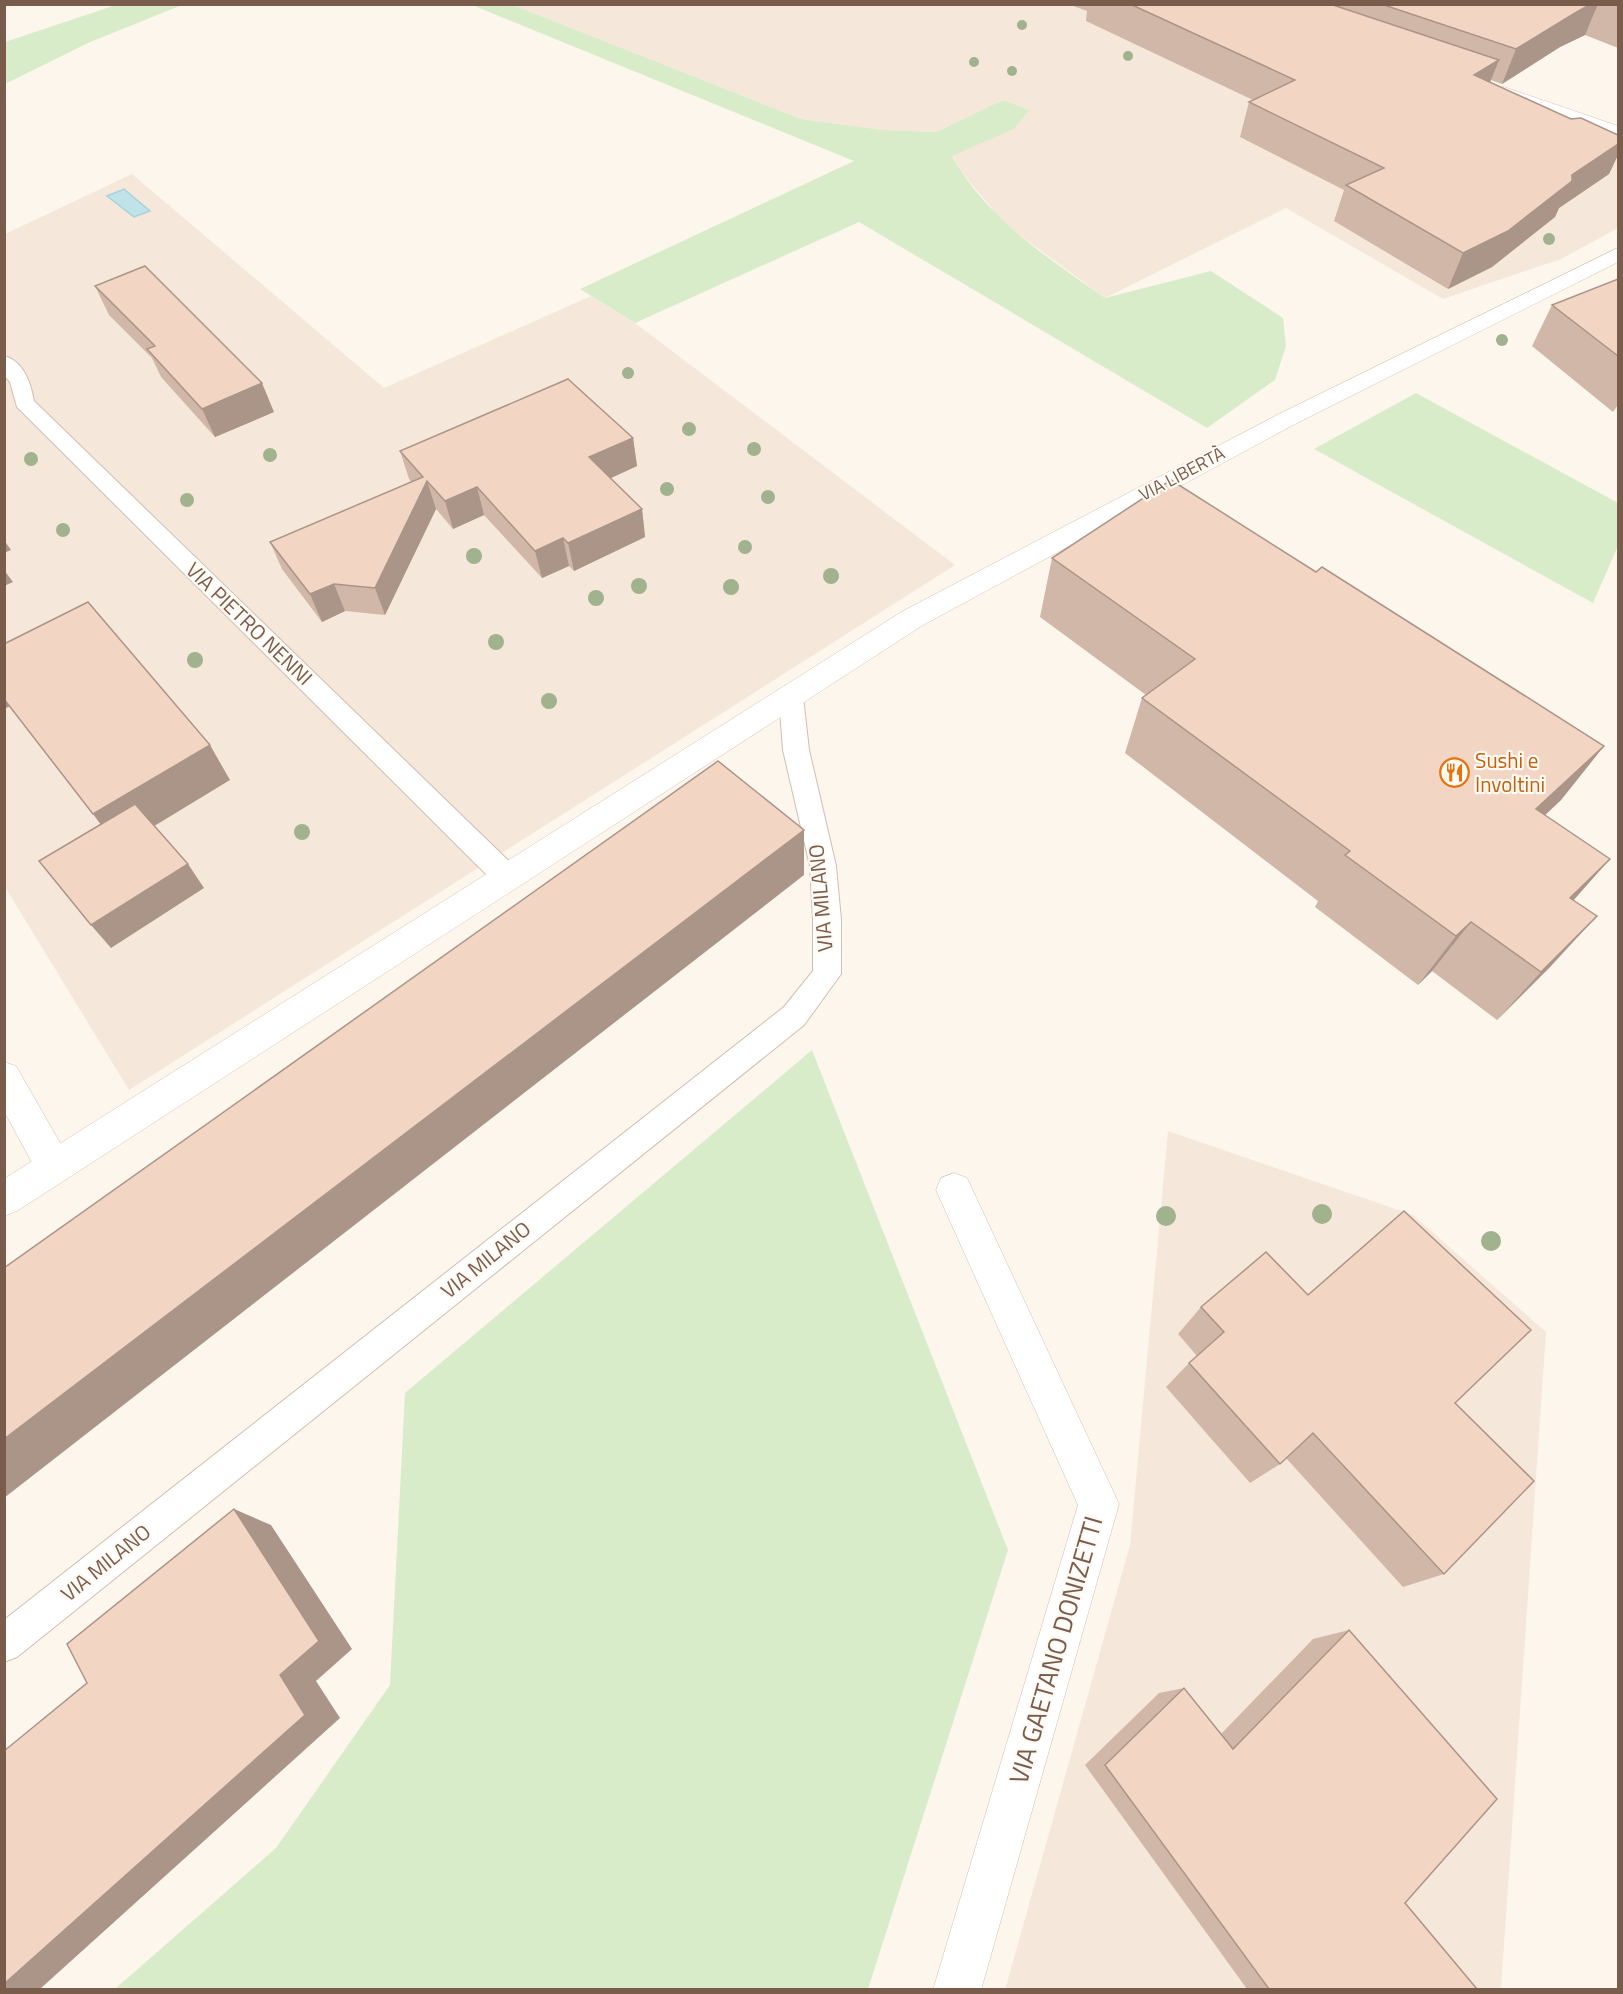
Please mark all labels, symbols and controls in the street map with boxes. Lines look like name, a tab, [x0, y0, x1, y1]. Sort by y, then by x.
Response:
street label: VIA LIBERTÀ	[1134, 439, 1230, 508]
street label: VIA PIETRO NENNI	[179, 554, 320, 692]
place label: Sushi e Involtini	[1475, 744, 1545, 800]
restaurant icon: Sushi e Involtini	[1438, 757, 1470, 789]
street label: VIA MILANO	[799, 843, 841, 953]
street label: VIA MILANO	[433, 1213, 537, 1306]
street label: VIA GAETANO DONIZETTI	[999, 1511, 1112, 1788]
street label: VIA MILANO	[53, 1516, 157, 1609]

